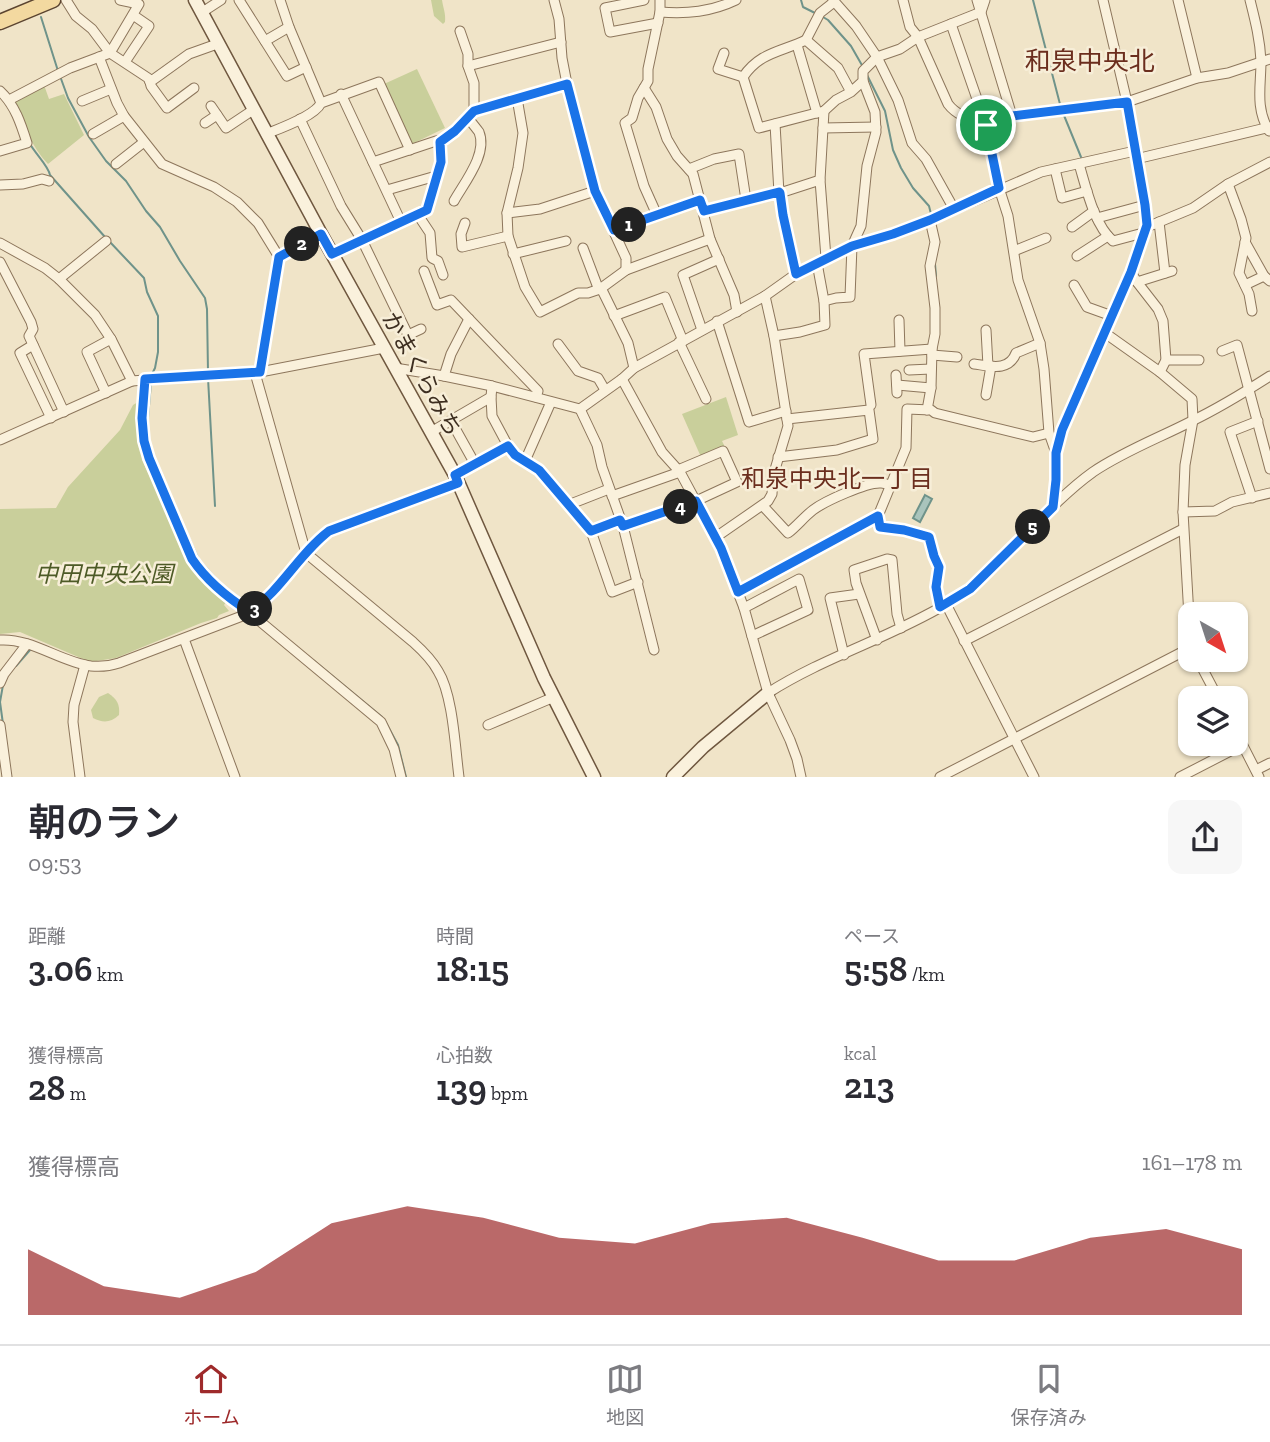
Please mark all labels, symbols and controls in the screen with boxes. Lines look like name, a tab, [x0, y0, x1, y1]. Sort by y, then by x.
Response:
district label: 和泉中央北	[1025, 45, 1155, 77]
pin	[956, 95, 1016, 155]
icon: arrive	[967, 106, 1005, 144]
pin: 1	[612, 208, 646, 243]
text: 1	[625, 213, 632, 236]
pin: 2	[284, 226, 320, 262]
text: 2	[296, 232, 307, 255]
street label: かまくらみち	[376, 307, 468, 441]
district label: 和泉中央北一丁目	[741, 464, 933, 493]
pin: 4	[664, 490, 698, 524]
text: 4	[675, 495, 686, 518]
pin: 5	[1016, 510, 1050, 544]
text: 5	[1028, 515, 1037, 538]
park label: 中田中央公園	[35, 560, 176, 588]
pin: 3	[238, 592, 272, 626]
text: 3	[249, 597, 260, 620]
north arrow	[1178, 602, 1248, 672]
map controls	[1178, 602, 1248, 756]
button: layers	[1178, 686, 1248, 756]
text: 朝のラン	[28, 800, 180, 846]
button: share	[1168, 800, 1242, 874]
text: 09:53	[28, 849, 82, 877]
text: 距離	[28, 925, 66, 948]
text: 時間	[436, 925, 474, 948]
text: ペース	[844, 925, 900, 948]
text: 3.06	[28, 948, 93, 990]
text: 18:15	[436, 948, 509, 990]
text: 5:58	[844, 948, 908, 990]
text: km	[93, 963, 123, 986]
text: /km	[908, 963, 945, 986]
text: kcal	[844, 1042, 877, 1065]
text: 獲得標高	[28, 1044, 104, 1067]
text: 心拍数	[436, 1044, 493, 1067]
text: 213	[844, 1065, 894, 1107]
text: 28	[28, 1067, 65, 1109]
text: 139	[436, 1067, 487, 1109]
text: m	[65, 1082, 86, 1105]
text: bpm	[487, 1082, 528, 1105]
text: 161–178 m	[1142, 1148, 1242, 1176]
text: 獲得標高	[28, 1153, 120, 1181]
tab: ホーム	[183, 1360, 240, 1429]
tab: 地図	[606, 1360, 644, 1429]
tab: 保存済み	[1011, 1360, 1087, 1429]

